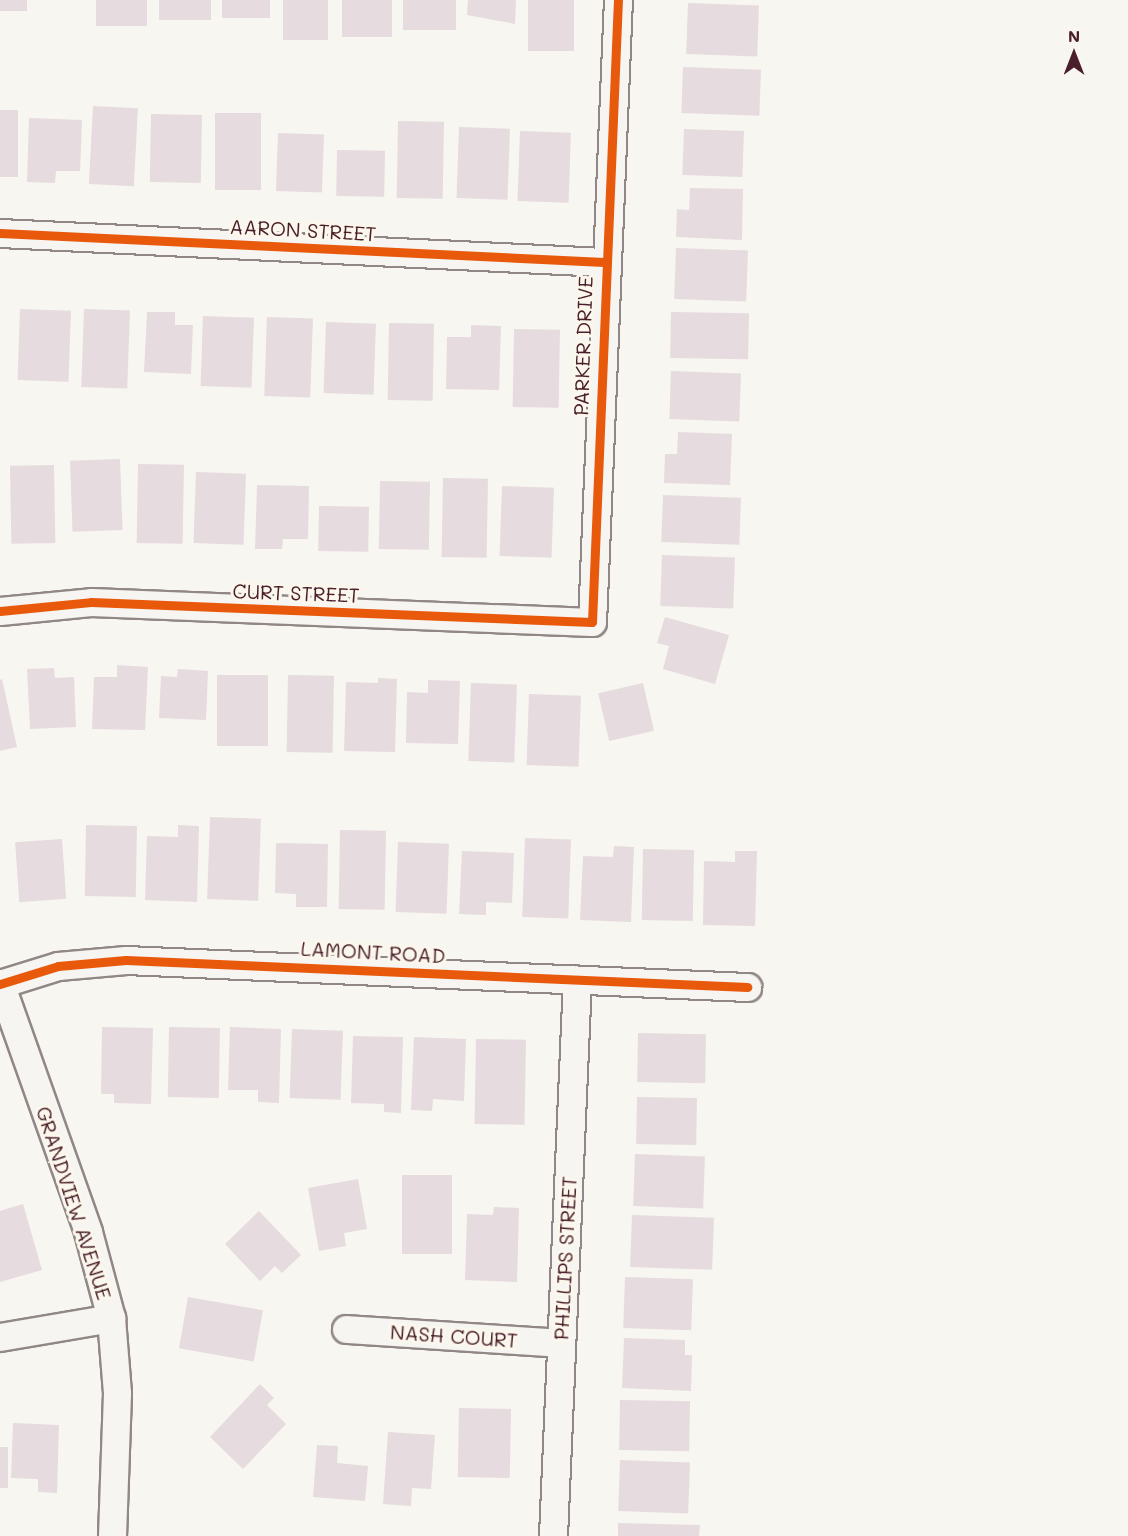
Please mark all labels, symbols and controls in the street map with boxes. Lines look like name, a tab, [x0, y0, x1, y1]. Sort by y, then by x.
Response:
north arrow	[1044, 24, 1104, 84]
text: N	[1068, 25, 1080, 46]
street label: AARON STREET	[229, 214, 377, 246]
street label: PARKER DRIVE	[569, 276, 597, 416]
street label: CURT STREET	[232, 579, 360, 607]
street label: LAMONT ROAD	[300, 936, 446, 968]
street label: GRANDVIEW AVENUE	[31, 1103, 117, 1303]
street label: PHILLIPS STREET	[549, 1175, 581, 1341]
street label: NASH COURT	[389, 1320, 519, 1352]

